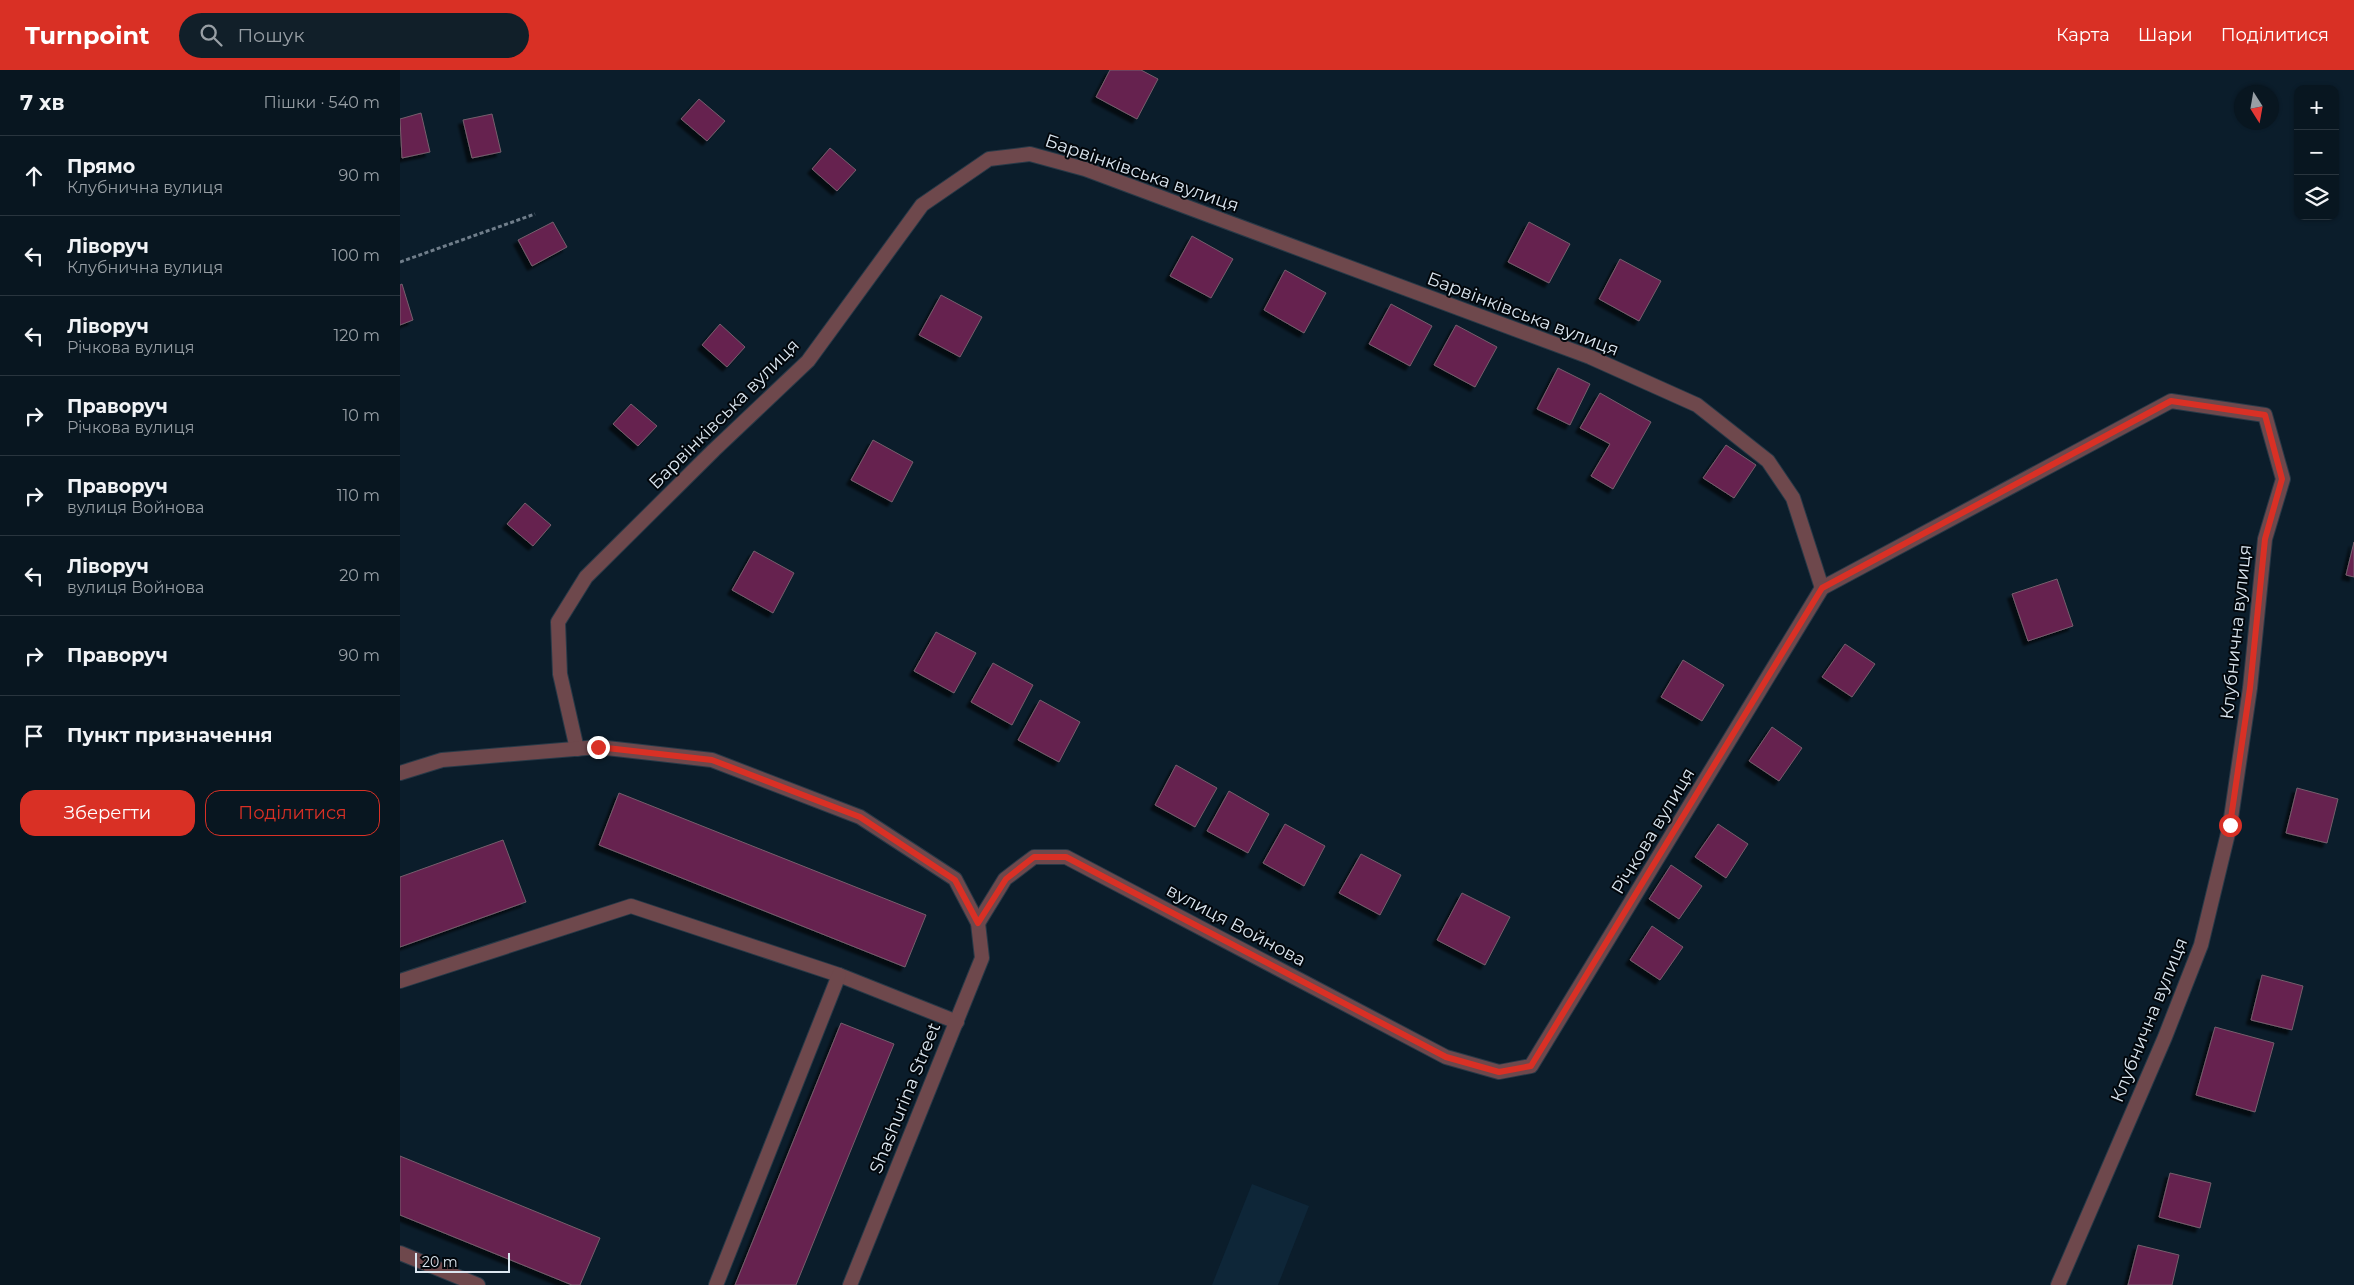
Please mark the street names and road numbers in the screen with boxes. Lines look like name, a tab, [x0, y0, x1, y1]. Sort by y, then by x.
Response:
street label: Барвінківська вулиця	[1042, 129, 1242, 217]
street label: Барвінківська вулиця	[1424, 267, 1622, 361]
street label: Барвінківська вулиця	[644, 334, 804, 494]
street label: Клубнична вулиця	[2216, 543, 2256, 721]
street label: Річкова вулиця	[1607, 764, 1699, 898]
street label: вулиця Войнова	[1163, 879, 1309, 971]
street label: Клубнична вулиця	[2106, 934, 2192, 1106]
street label: Shashurina Street	[865, 1019, 945, 1177]

